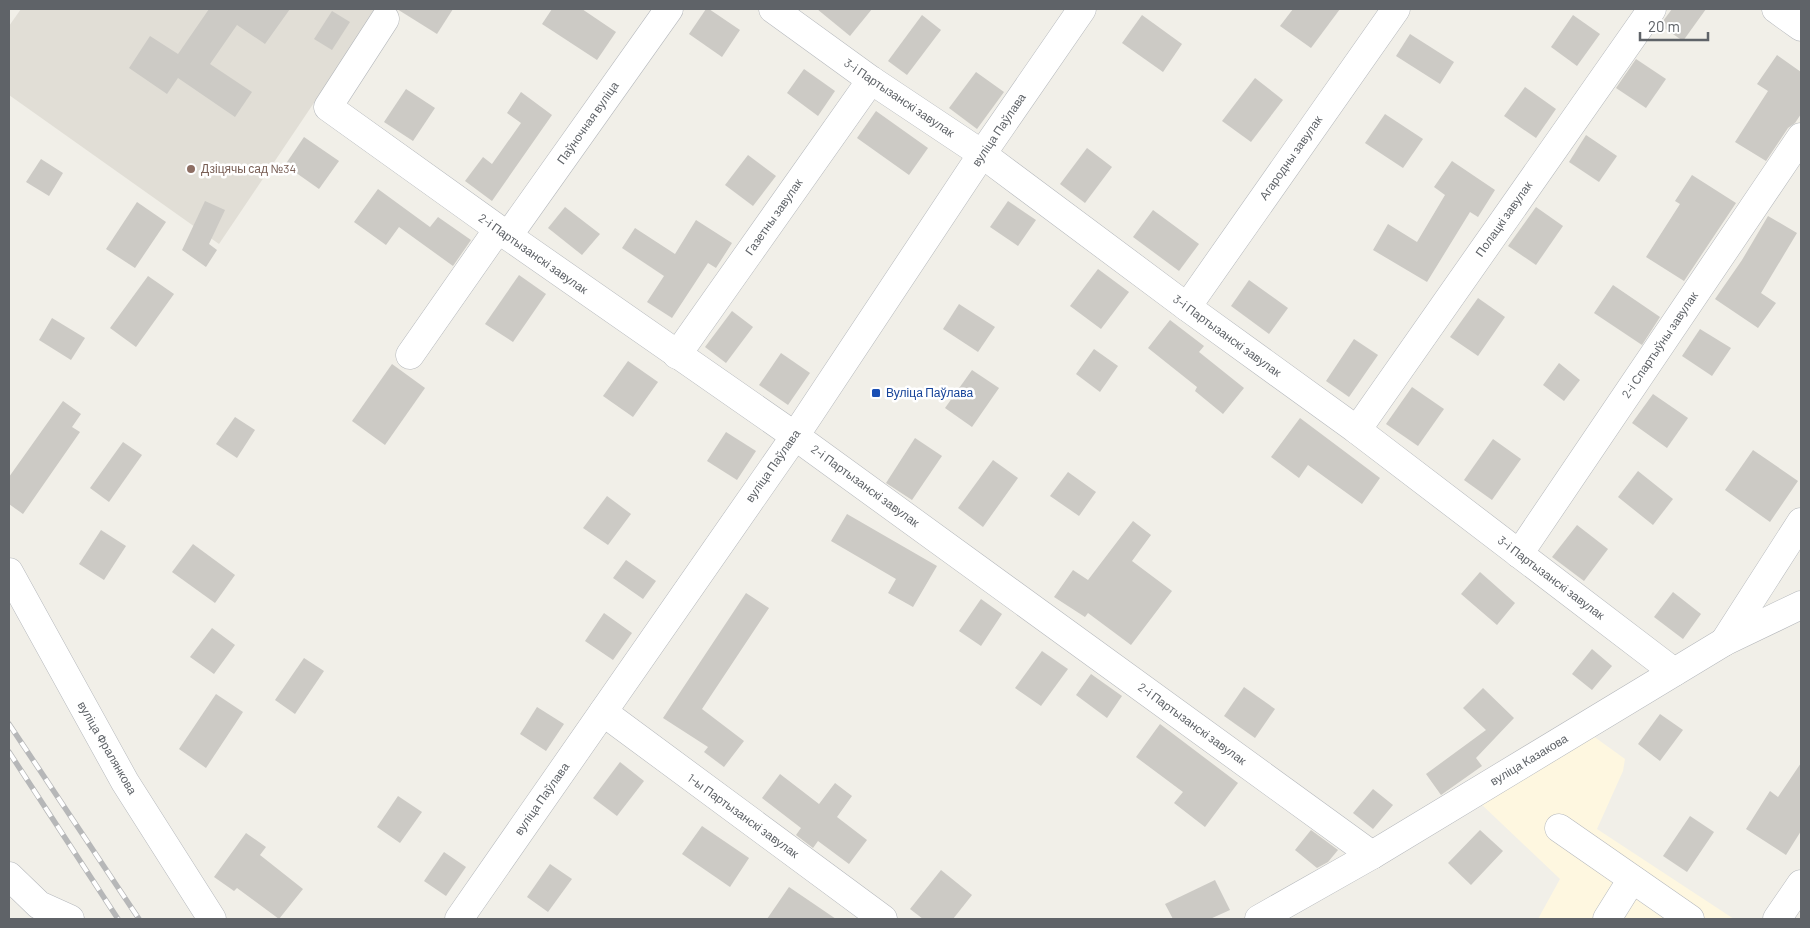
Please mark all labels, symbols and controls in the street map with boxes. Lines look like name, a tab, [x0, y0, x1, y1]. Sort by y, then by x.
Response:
scale bar	[1640, 10, 1708, 42]
text: 20 m	[1648, 17, 1680, 35]
street label: 3-і Партызанскі завулак	[841, 55, 958, 141]
street label: Паўночная вуліца	[553, 78, 622, 167]
street label: вуліца Паўлава	[969, 90, 1029, 169]
street label: Агародны завулак	[1256, 112, 1326, 203]
place label: Дзіцячы сад №34	[201, 161, 296, 176]
marker: Дзіцячы сад №34	[185, 163, 197, 175]
street label: Газетны завулак	[742, 175, 806, 258]
street label: Полацкі завулак	[1472, 177, 1536, 259]
street label: 2-і Партызанскі завулак	[476, 210, 591, 297]
street label: 2-і Спартыўны завулак	[1618, 288, 1701, 401]
street label: 3-і Партызанскі завулак	[1170, 291, 1285, 380]
place label: Вуліца Паўлава	[886, 385, 973, 400]
marker: Вуліца Паўлава	[870, 387, 882, 399]
street label: вуліца Паўлава	[742, 426, 803, 505]
street label: 2-і Партызанскі завулак	[808, 441, 923, 530]
street label: 3-і Партызанскі завулак	[1495, 533, 1608, 623]
street label: 2-і Партызанскі завулак	[1135, 679, 1250, 768]
street label: вуліца Фралянкова	[75, 699, 140, 797]
street label: вуліца Казакова	[1487, 730, 1571, 789]
street label: вуліца Паўлава	[511, 759, 572, 838]
street label: 1-ы Партызанскі завулак	[685, 770, 802, 861]

